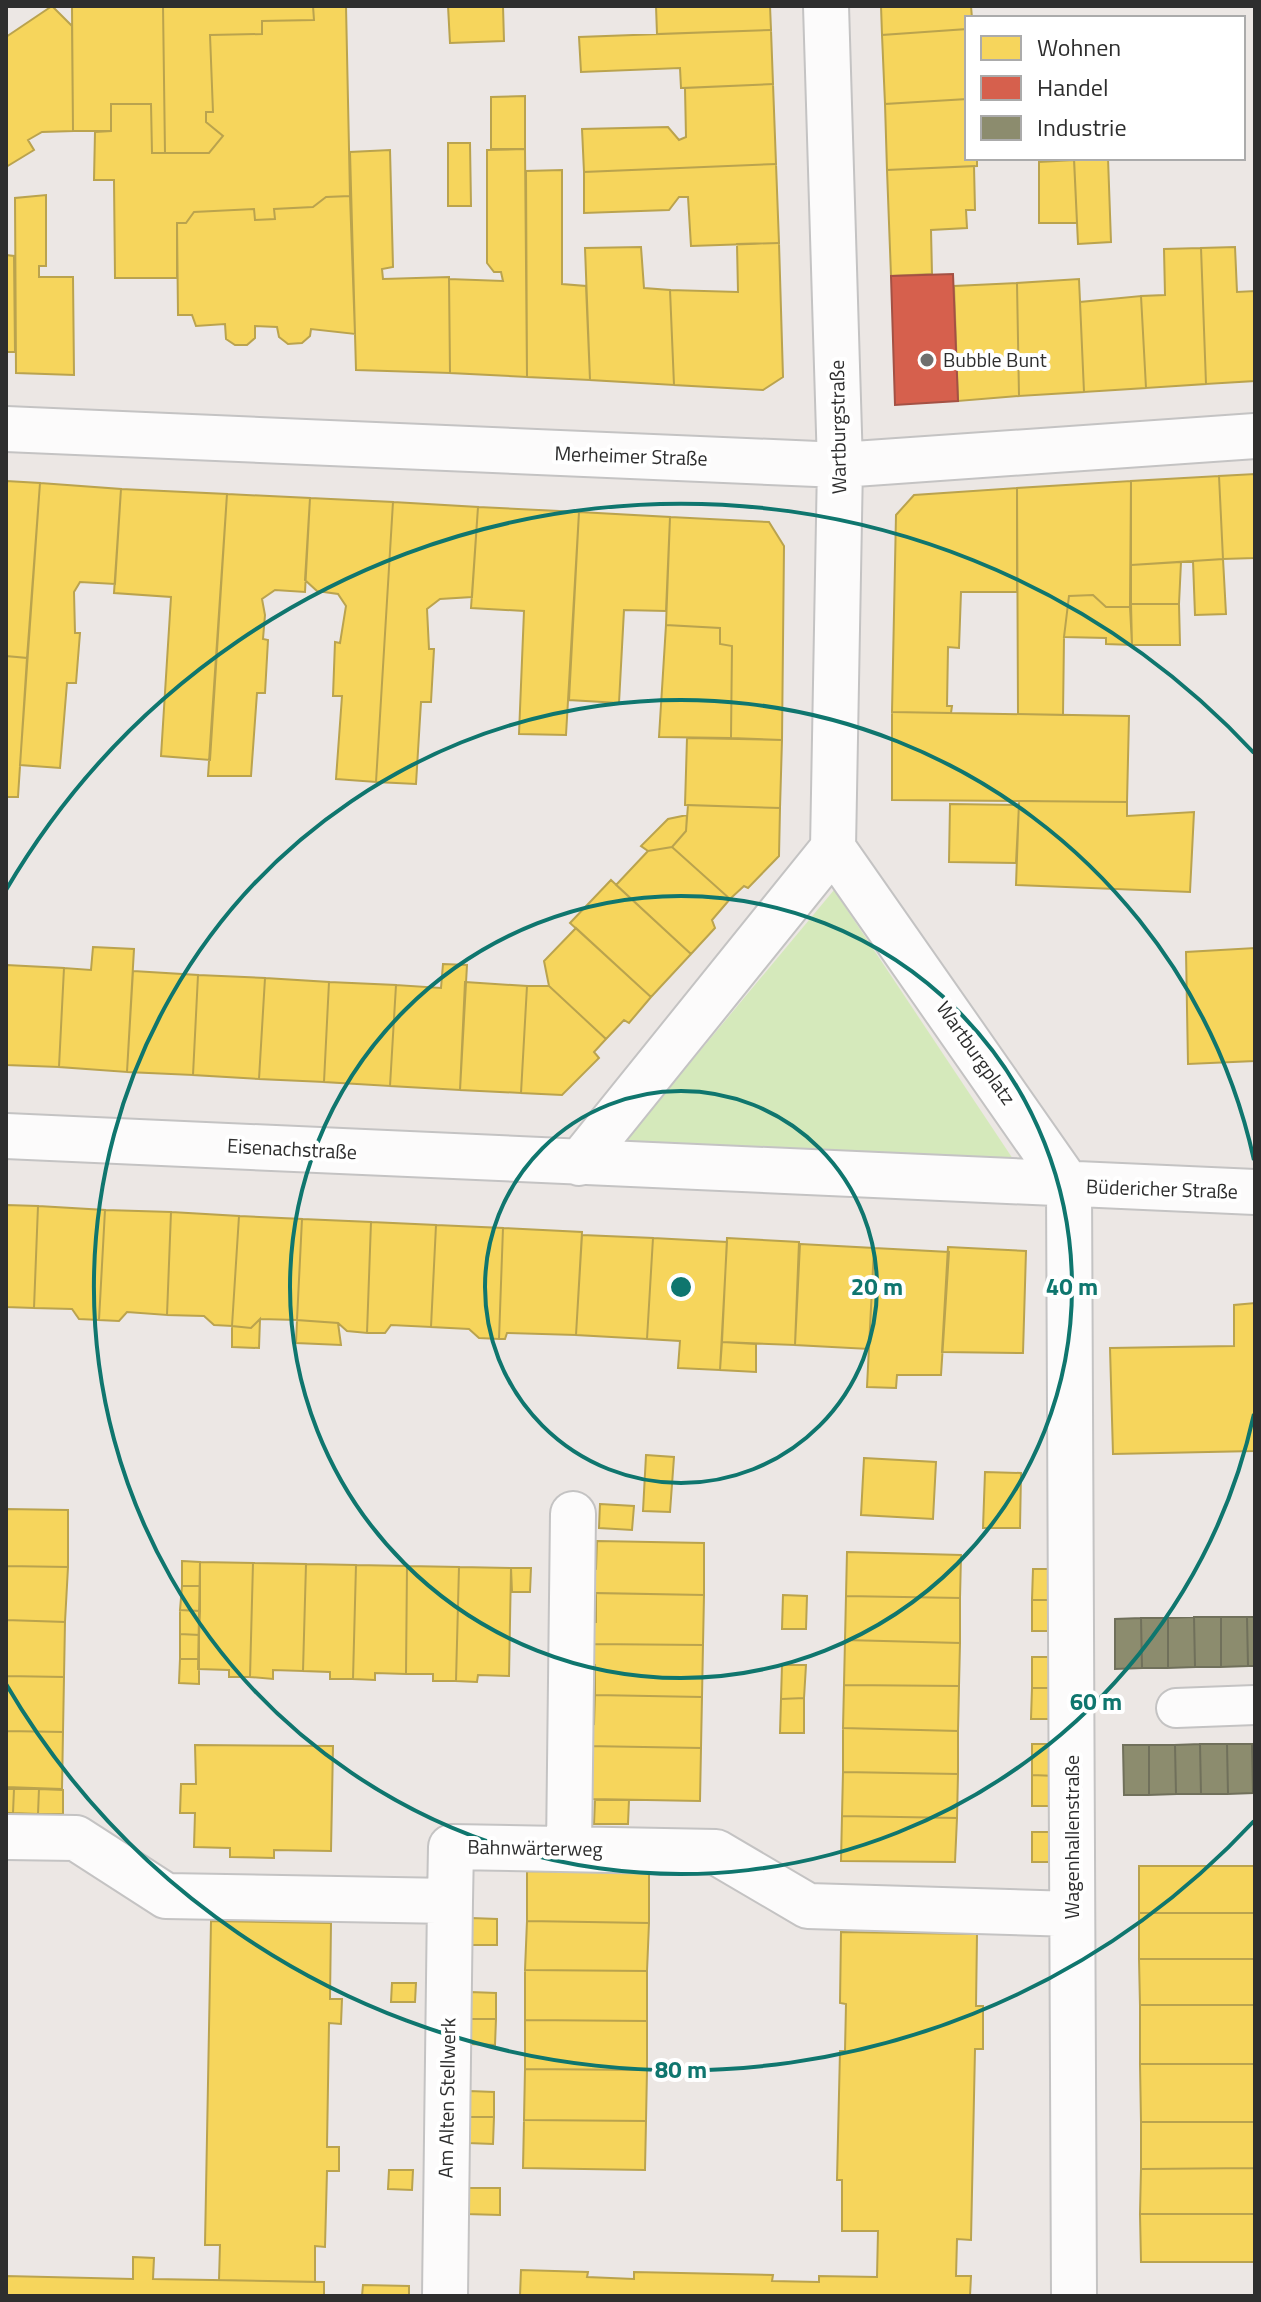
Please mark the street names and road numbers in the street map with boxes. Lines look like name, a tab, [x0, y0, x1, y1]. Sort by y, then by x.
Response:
street label: Wartburgstraße	[821, 360, 854, 494]
street label: Merheimer Straße	[554, 437, 708, 474]
street label: Wartburgplatz	[929, 994, 1024, 1111]
street label: Eisenachstraße	[226, 1130, 358, 1167]
street label: Büdericher Straße	[1086, 1170, 1239, 1207]
street label: Wagenhallenstraße	[1056, 1755, 1087, 1919]
street label: Bahnwärterweg	[467, 1831, 603, 1864]
street label: Am Alten Stellwerk	[430, 2017, 463, 2179]

